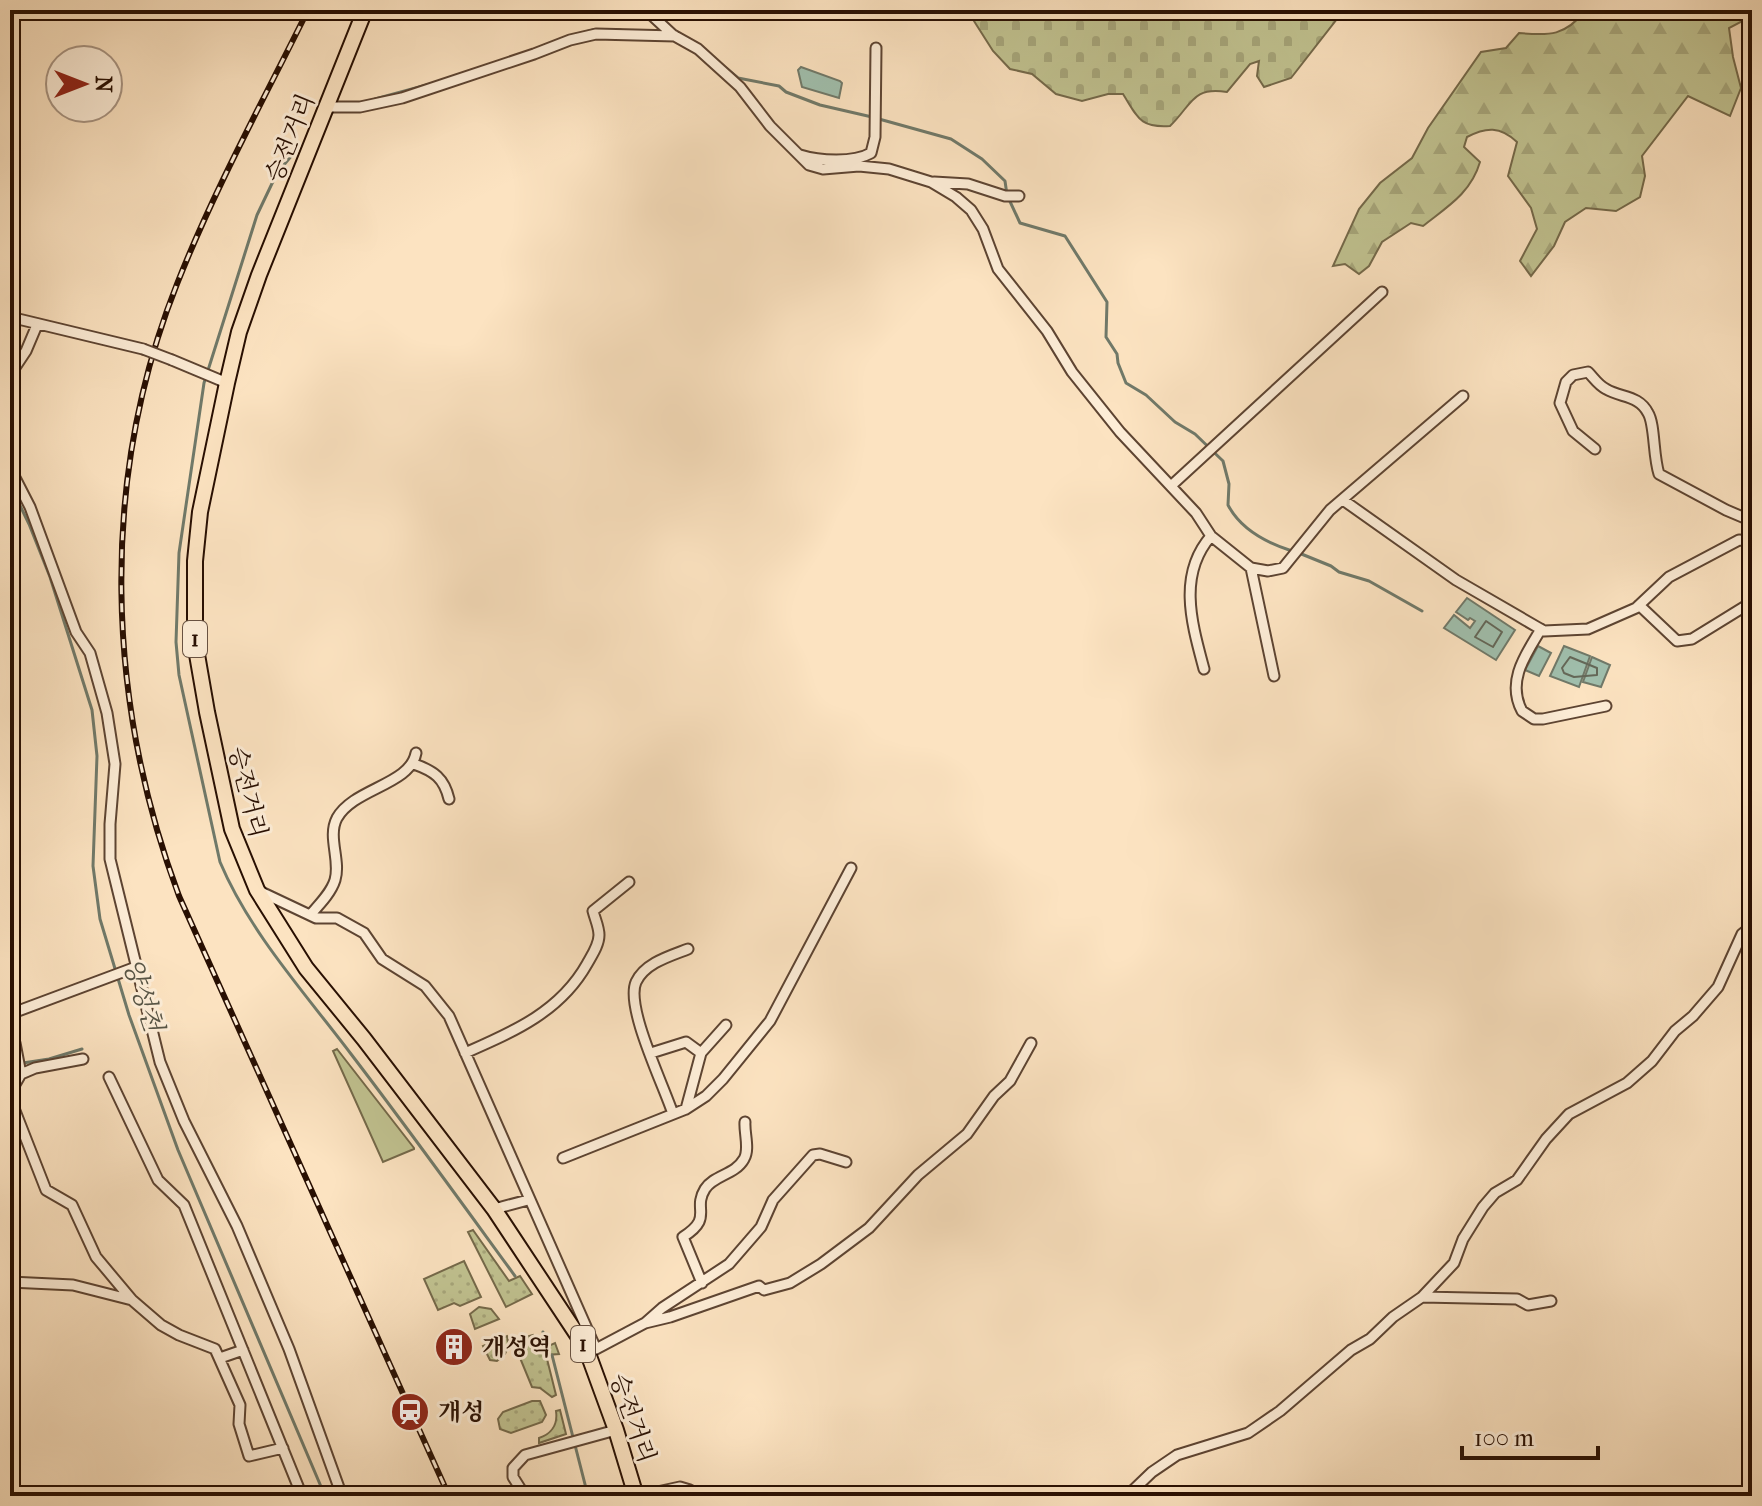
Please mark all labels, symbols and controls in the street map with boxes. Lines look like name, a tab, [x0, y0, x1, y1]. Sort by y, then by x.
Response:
north arrow	[44, 44, 124, 124]
text: N	[90, 76, 116, 93]
street label: 승전거리	[260, 90, 320, 186]
road number: 1	[183, 621, 207, 657]
street label: 승전거리	[223, 744, 273, 840]
water label: 양성천	[117, 954, 170, 1037]
building icon: 개성역	[433, 1326, 475, 1368]
road number: 1	[571, 1326, 595, 1362]
place label: 개성역	[482, 1333, 552, 1361]
street label: 승전거리	[605, 1370, 661, 1466]
station icon: 개성	[389, 1391, 431, 1433]
place label: 개성	[438, 1398, 484, 1426]
scale bar	[1462, 1410, 1598, 1460]
text: 100 m	[1474, 1424, 1534, 1452]

